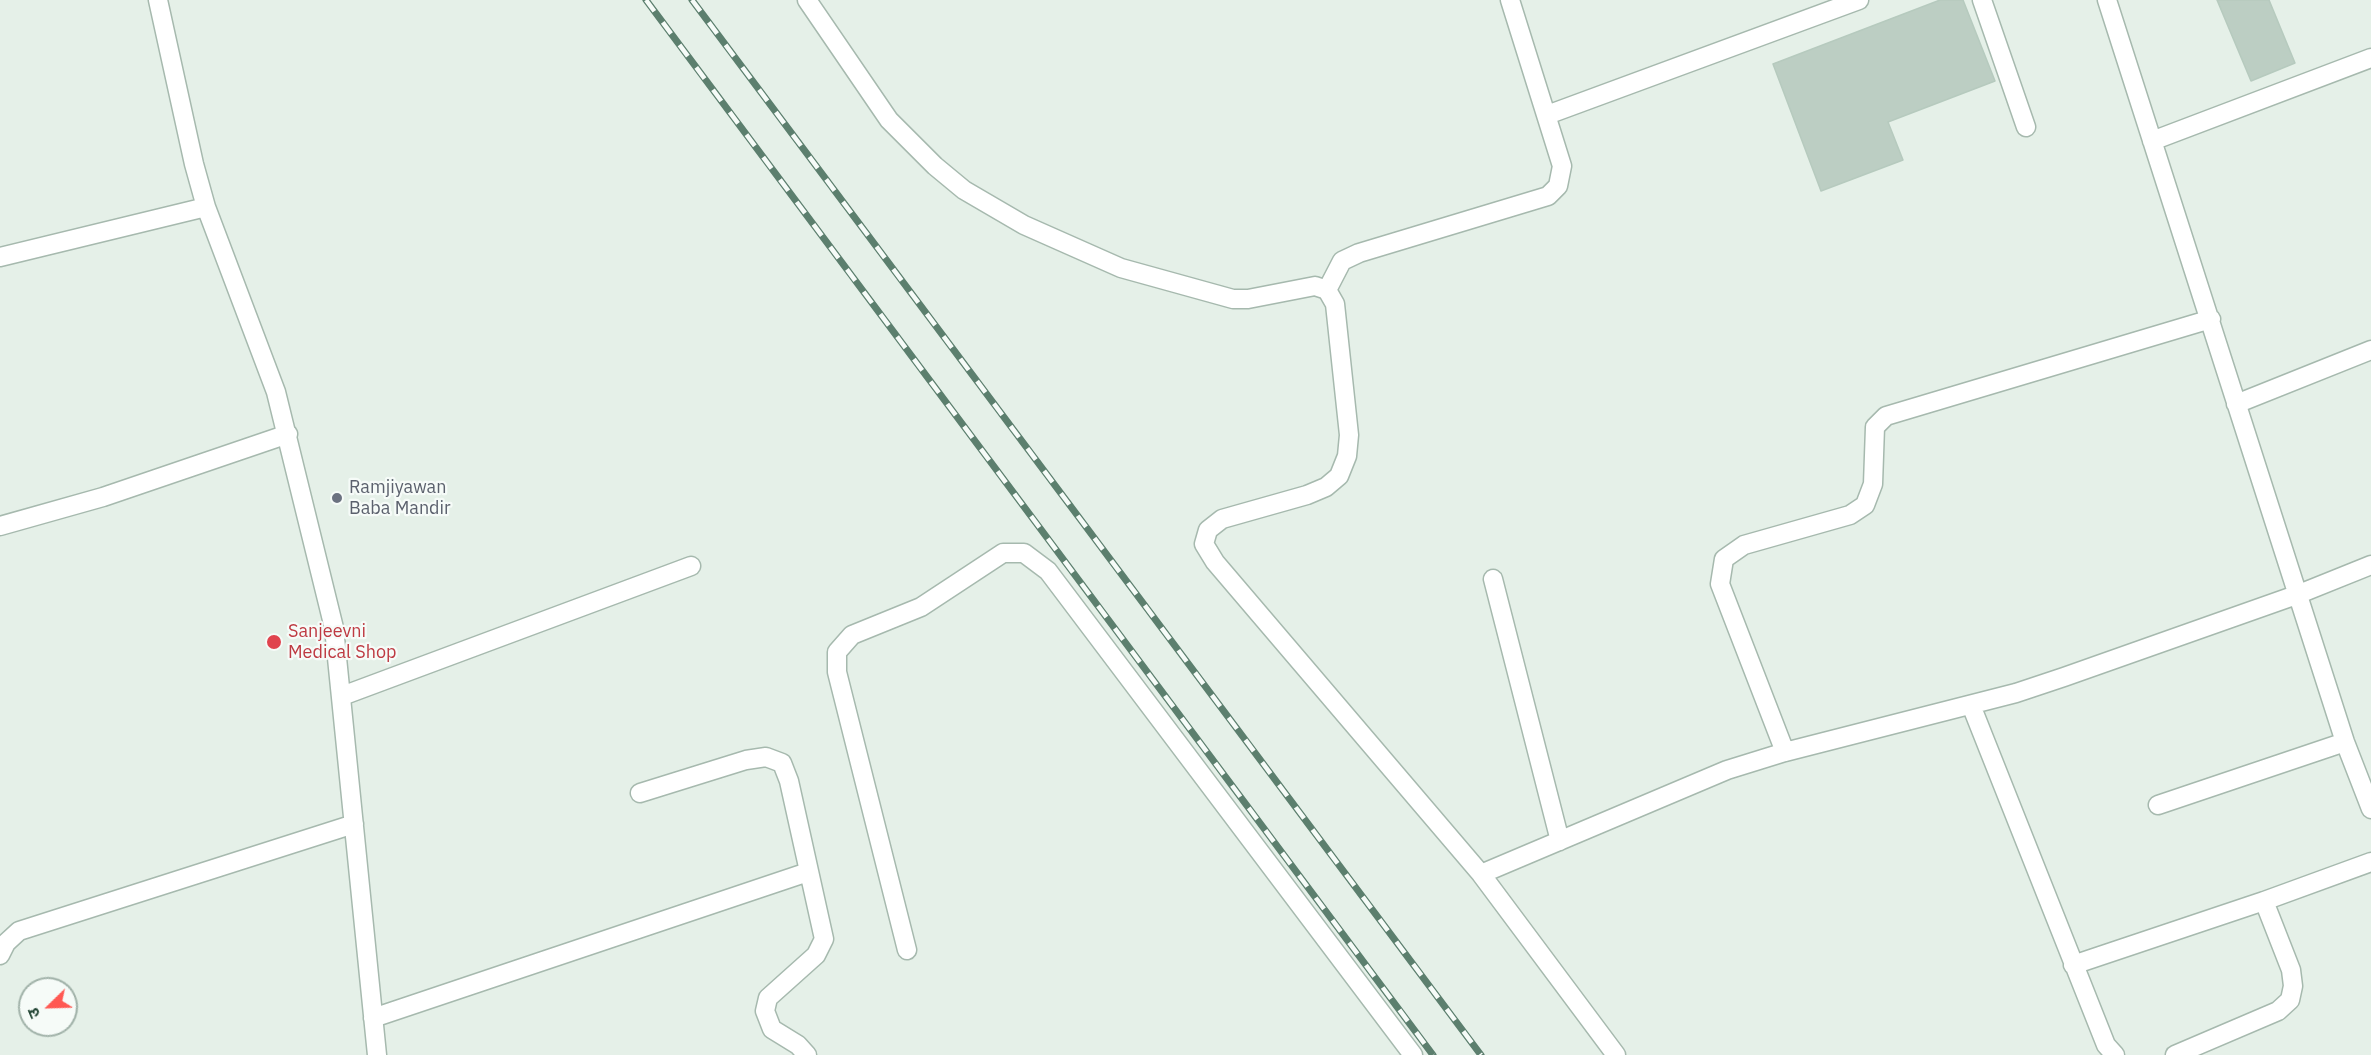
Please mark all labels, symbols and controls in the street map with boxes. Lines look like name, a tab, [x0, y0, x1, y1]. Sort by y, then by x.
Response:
place label: Ramjiyawan Baba Mandir	[349, 477, 451, 520]
marker: Ramjiyawan Baba Mandir	[330, 491, 344, 505]
place label: Sanjeevni Medical Shop	[288, 621, 396, 664]
marker: Sanjeevni Medical Shop	[265, 633, 283, 651]
north arrow	[18, 977, 78, 1037]
text: उ	[22, 1005, 44, 1021]

